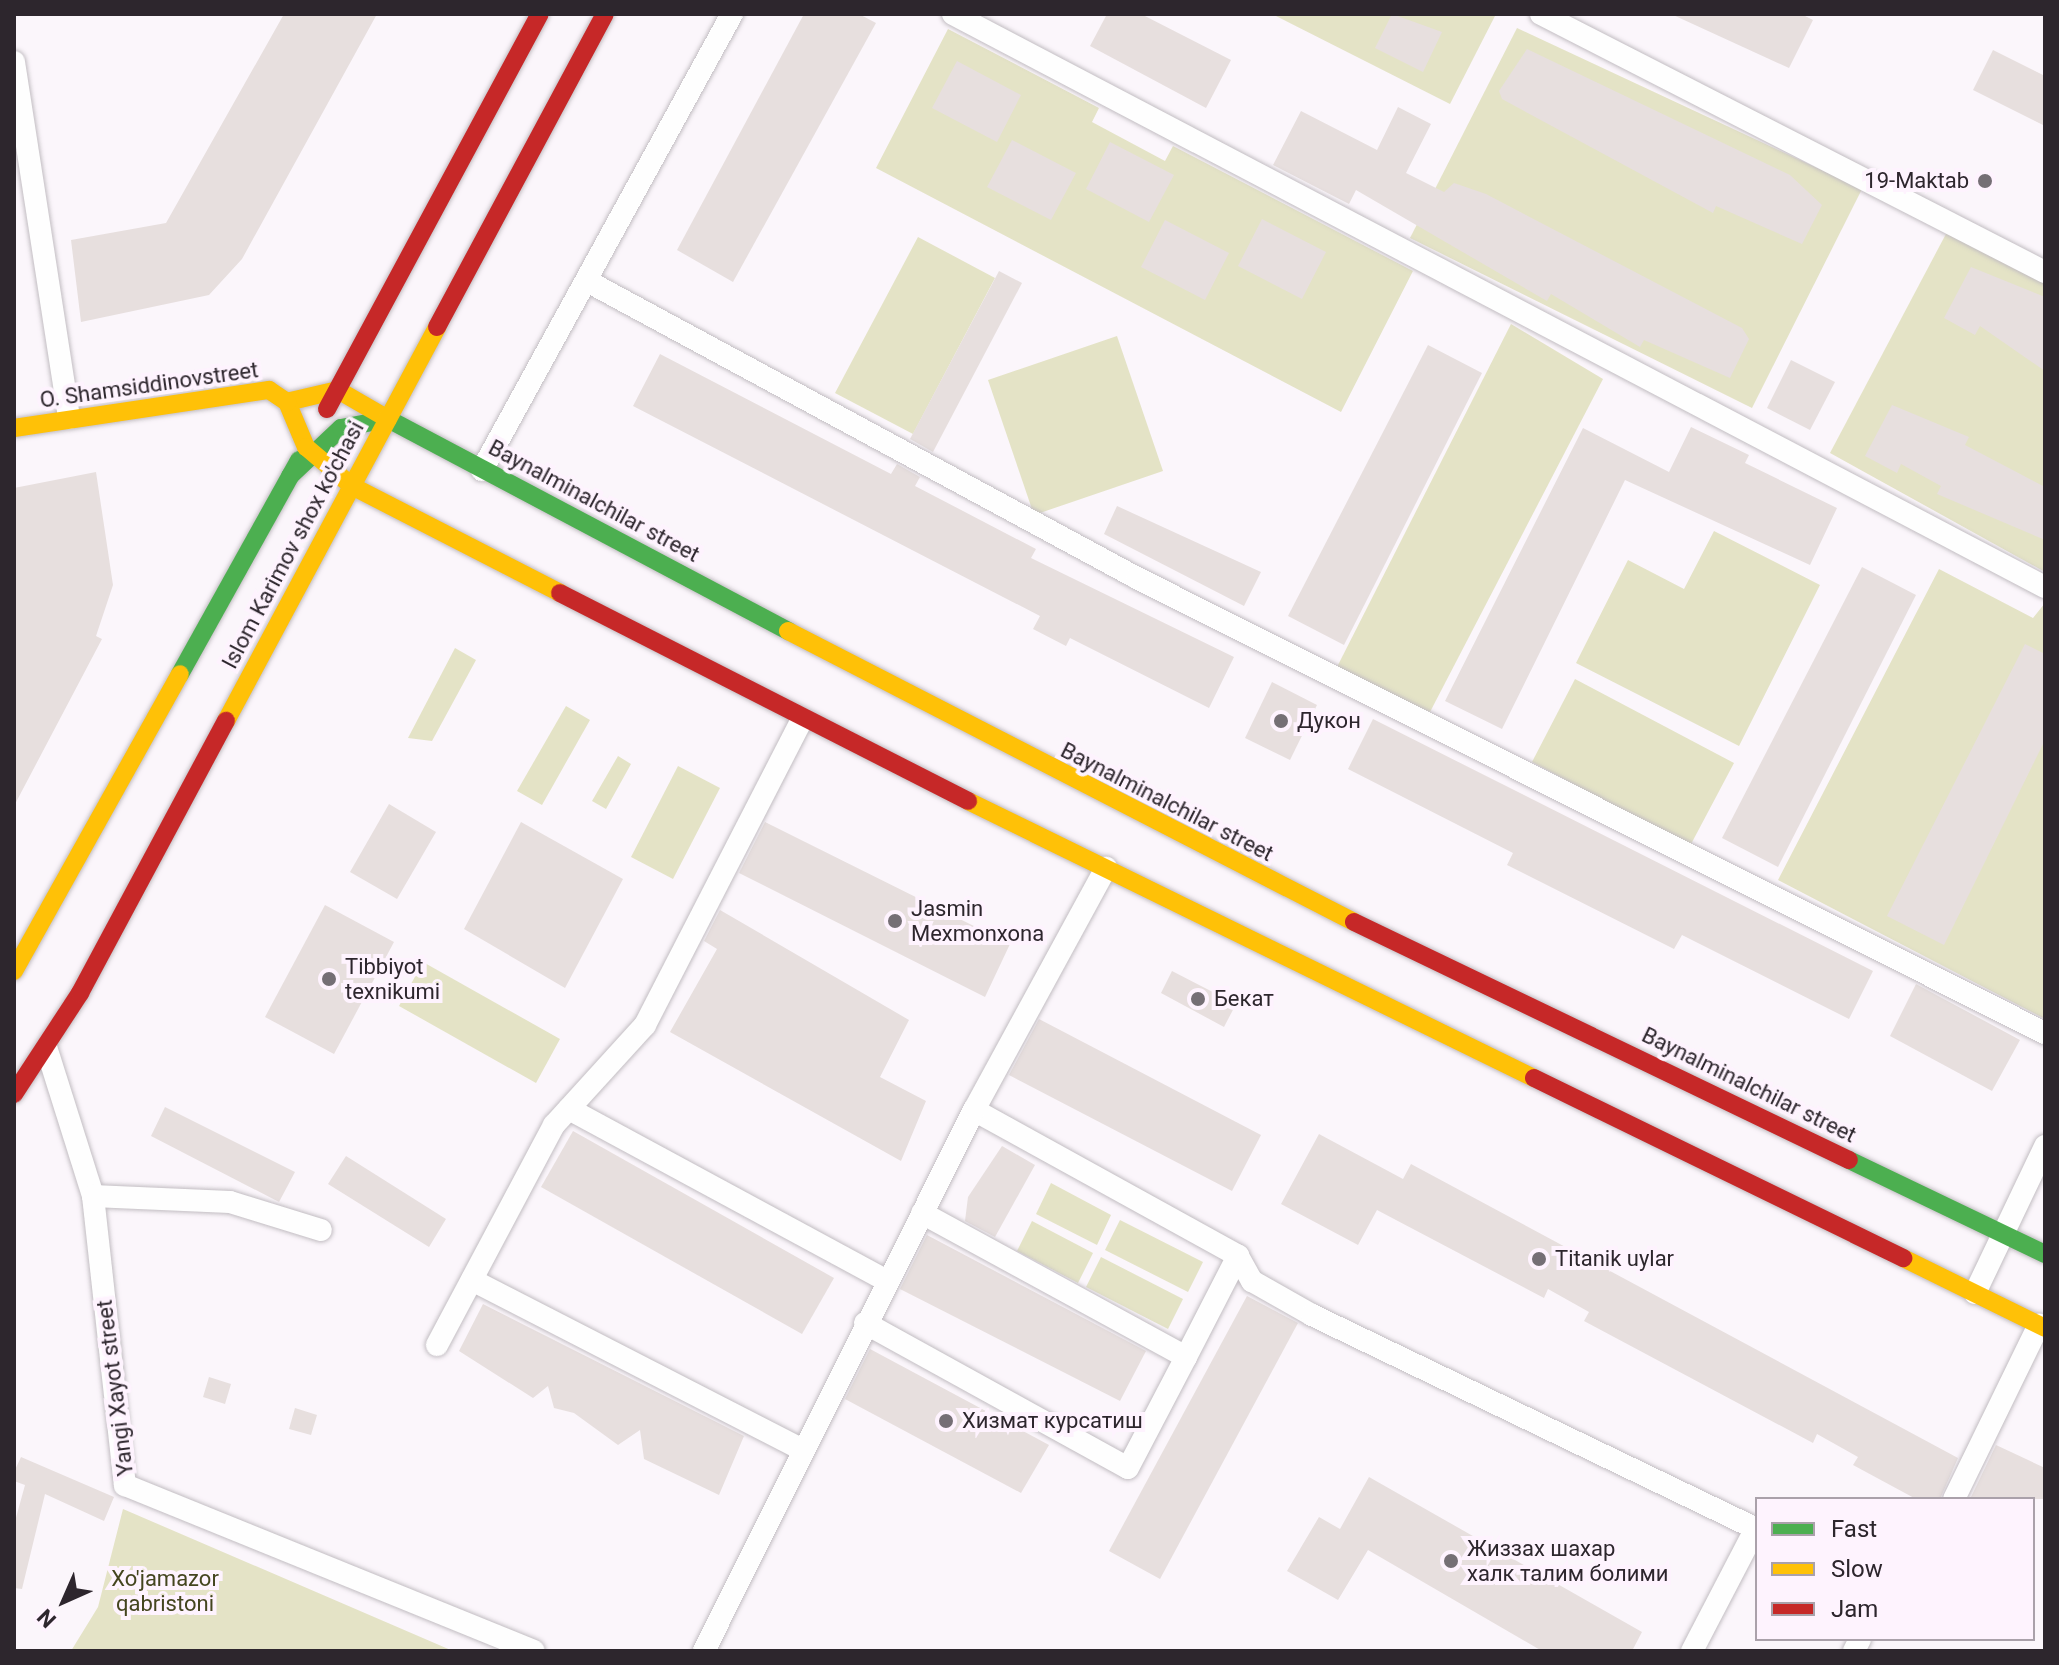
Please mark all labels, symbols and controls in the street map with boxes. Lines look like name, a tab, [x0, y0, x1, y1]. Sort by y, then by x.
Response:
place label: 19-Maktab	[1864, 168, 1969, 194]
marker: 19-Maktab	[1976, 172, 1994, 190]
street label: O. Shamsiddinovstreet	[38, 357, 260, 413]
street label: Islom Karimov shox ko'chasi	[216, 417, 370, 673]
street label: Baynalminalchilar street	[484, 434, 704, 568]
place label: Дукон	[1297, 708, 1361, 734]
marker: Дукон	[1272, 712, 1290, 730]
street label: Baynalminalchilar street	[1056, 737, 1278, 867]
place label: Jasmin Mexmonxona	[911, 895, 1044, 946]
marker: Jasmin Mexmonxona	[886, 912, 904, 930]
place label: Tibbiyot texnikumi	[345, 953, 440, 1004]
marker: Tibbiyot texnikumi	[320, 970, 338, 988]
place label: Бекат	[1214, 986, 1274, 1012]
marker: Бекат	[1189, 990, 1207, 1008]
street label: Baynalminalchilar street	[1638, 1022, 1860, 1148]
place label: Titanik uylar	[1555, 1246, 1674, 1272]
marker: Titanik uylar	[1530, 1250, 1548, 1268]
street label: Yangi Xayot street	[91, 1299, 139, 1477]
place label: Хизмат курсатиш	[962, 1408, 1143, 1434]
marker: Хизмат курсатиш	[937, 1412, 955, 1430]
legend	[1755, 1497, 2035, 1641]
text: Fast	[1831, 1515, 1877, 1543]
place label: Жиззах шахар халк талим болими	[1467, 1535, 1668, 1586]
marker: Жиззах шахар халк талим болими	[1442, 1552, 1460, 1570]
text: Slow	[1831, 1555, 1883, 1583]
north arrow	[24, 1561, 104, 1641]
park label: Xo'jamazor qabristoni	[111, 1565, 219, 1616]
text: Jam	[1831, 1595, 1878, 1623]
text: N	[32, 1604, 61, 1633]

